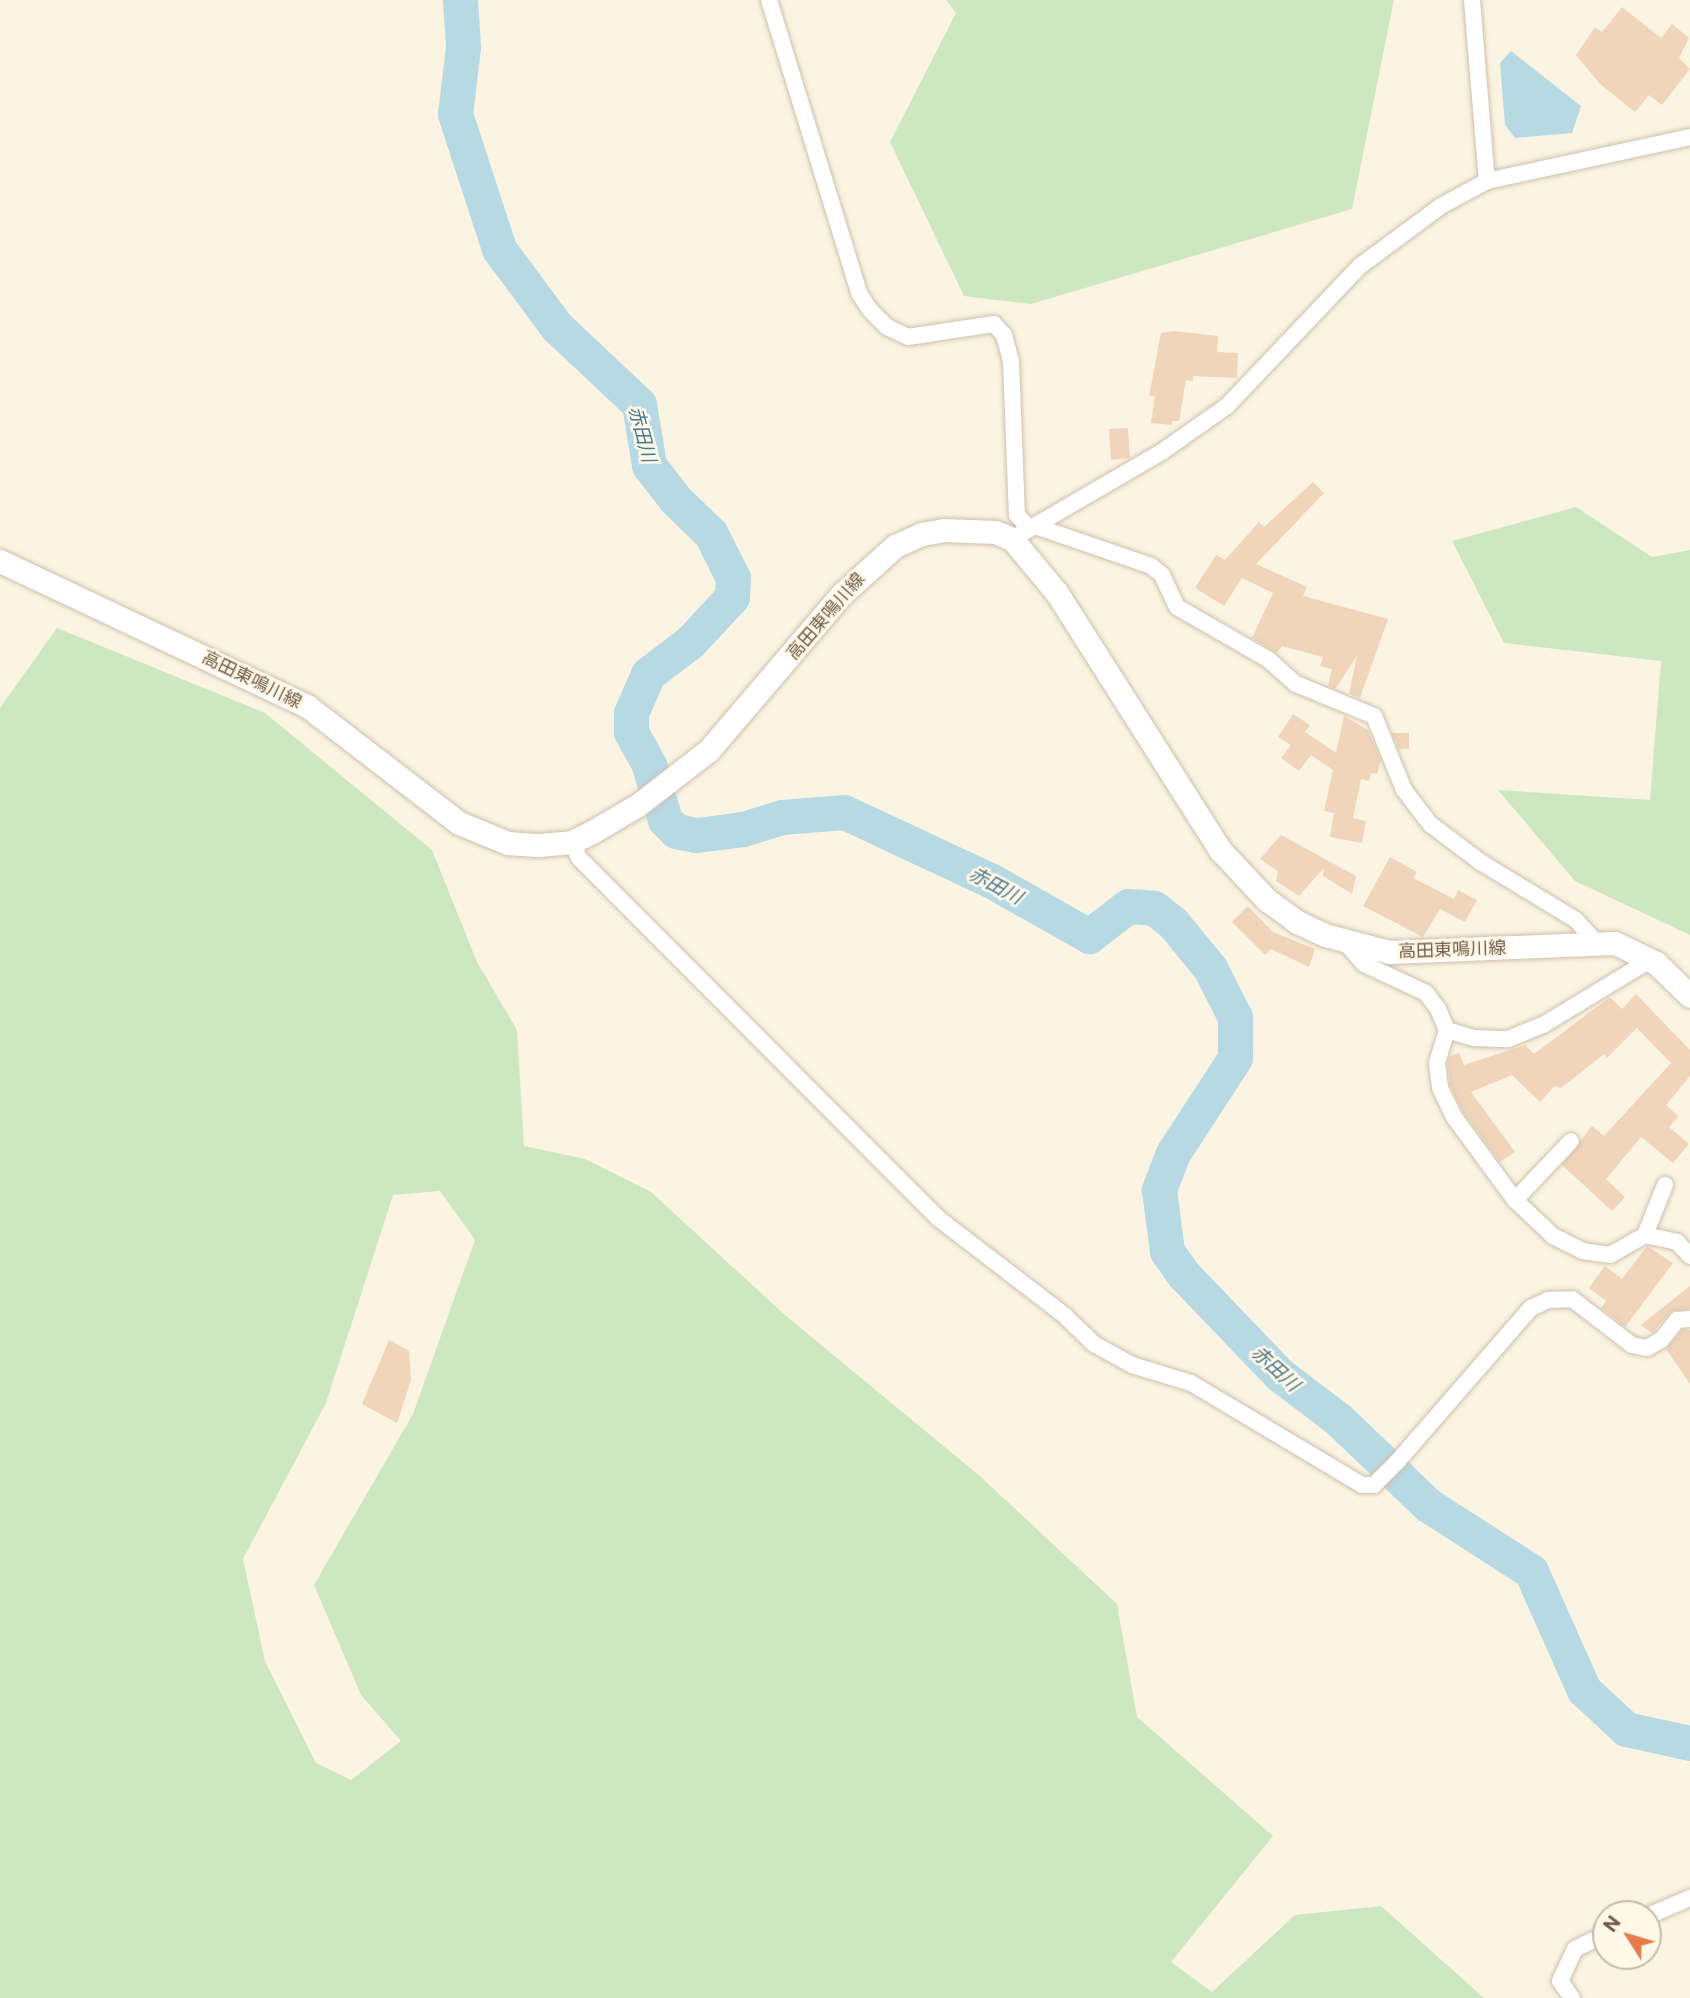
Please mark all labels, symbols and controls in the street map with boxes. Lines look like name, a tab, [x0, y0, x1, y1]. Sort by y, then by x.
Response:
water label: 赤田川	[625, 404, 661, 464]
street label: 高田東鳴川線	[781, 568, 869, 664]
street label: 高田東鳴川線	[199, 646, 305, 712]
water label: 赤田川	[965, 862, 1027, 908]
street label: 高田東鳴川線	[1398, 936, 1506, 962]
water label: 赤田川	[1247, 1340, 1305, 1396]
north arrow	[1592, 1900, 1662, 1970]
text: N	[1598, 1911, 1625, 1936]

